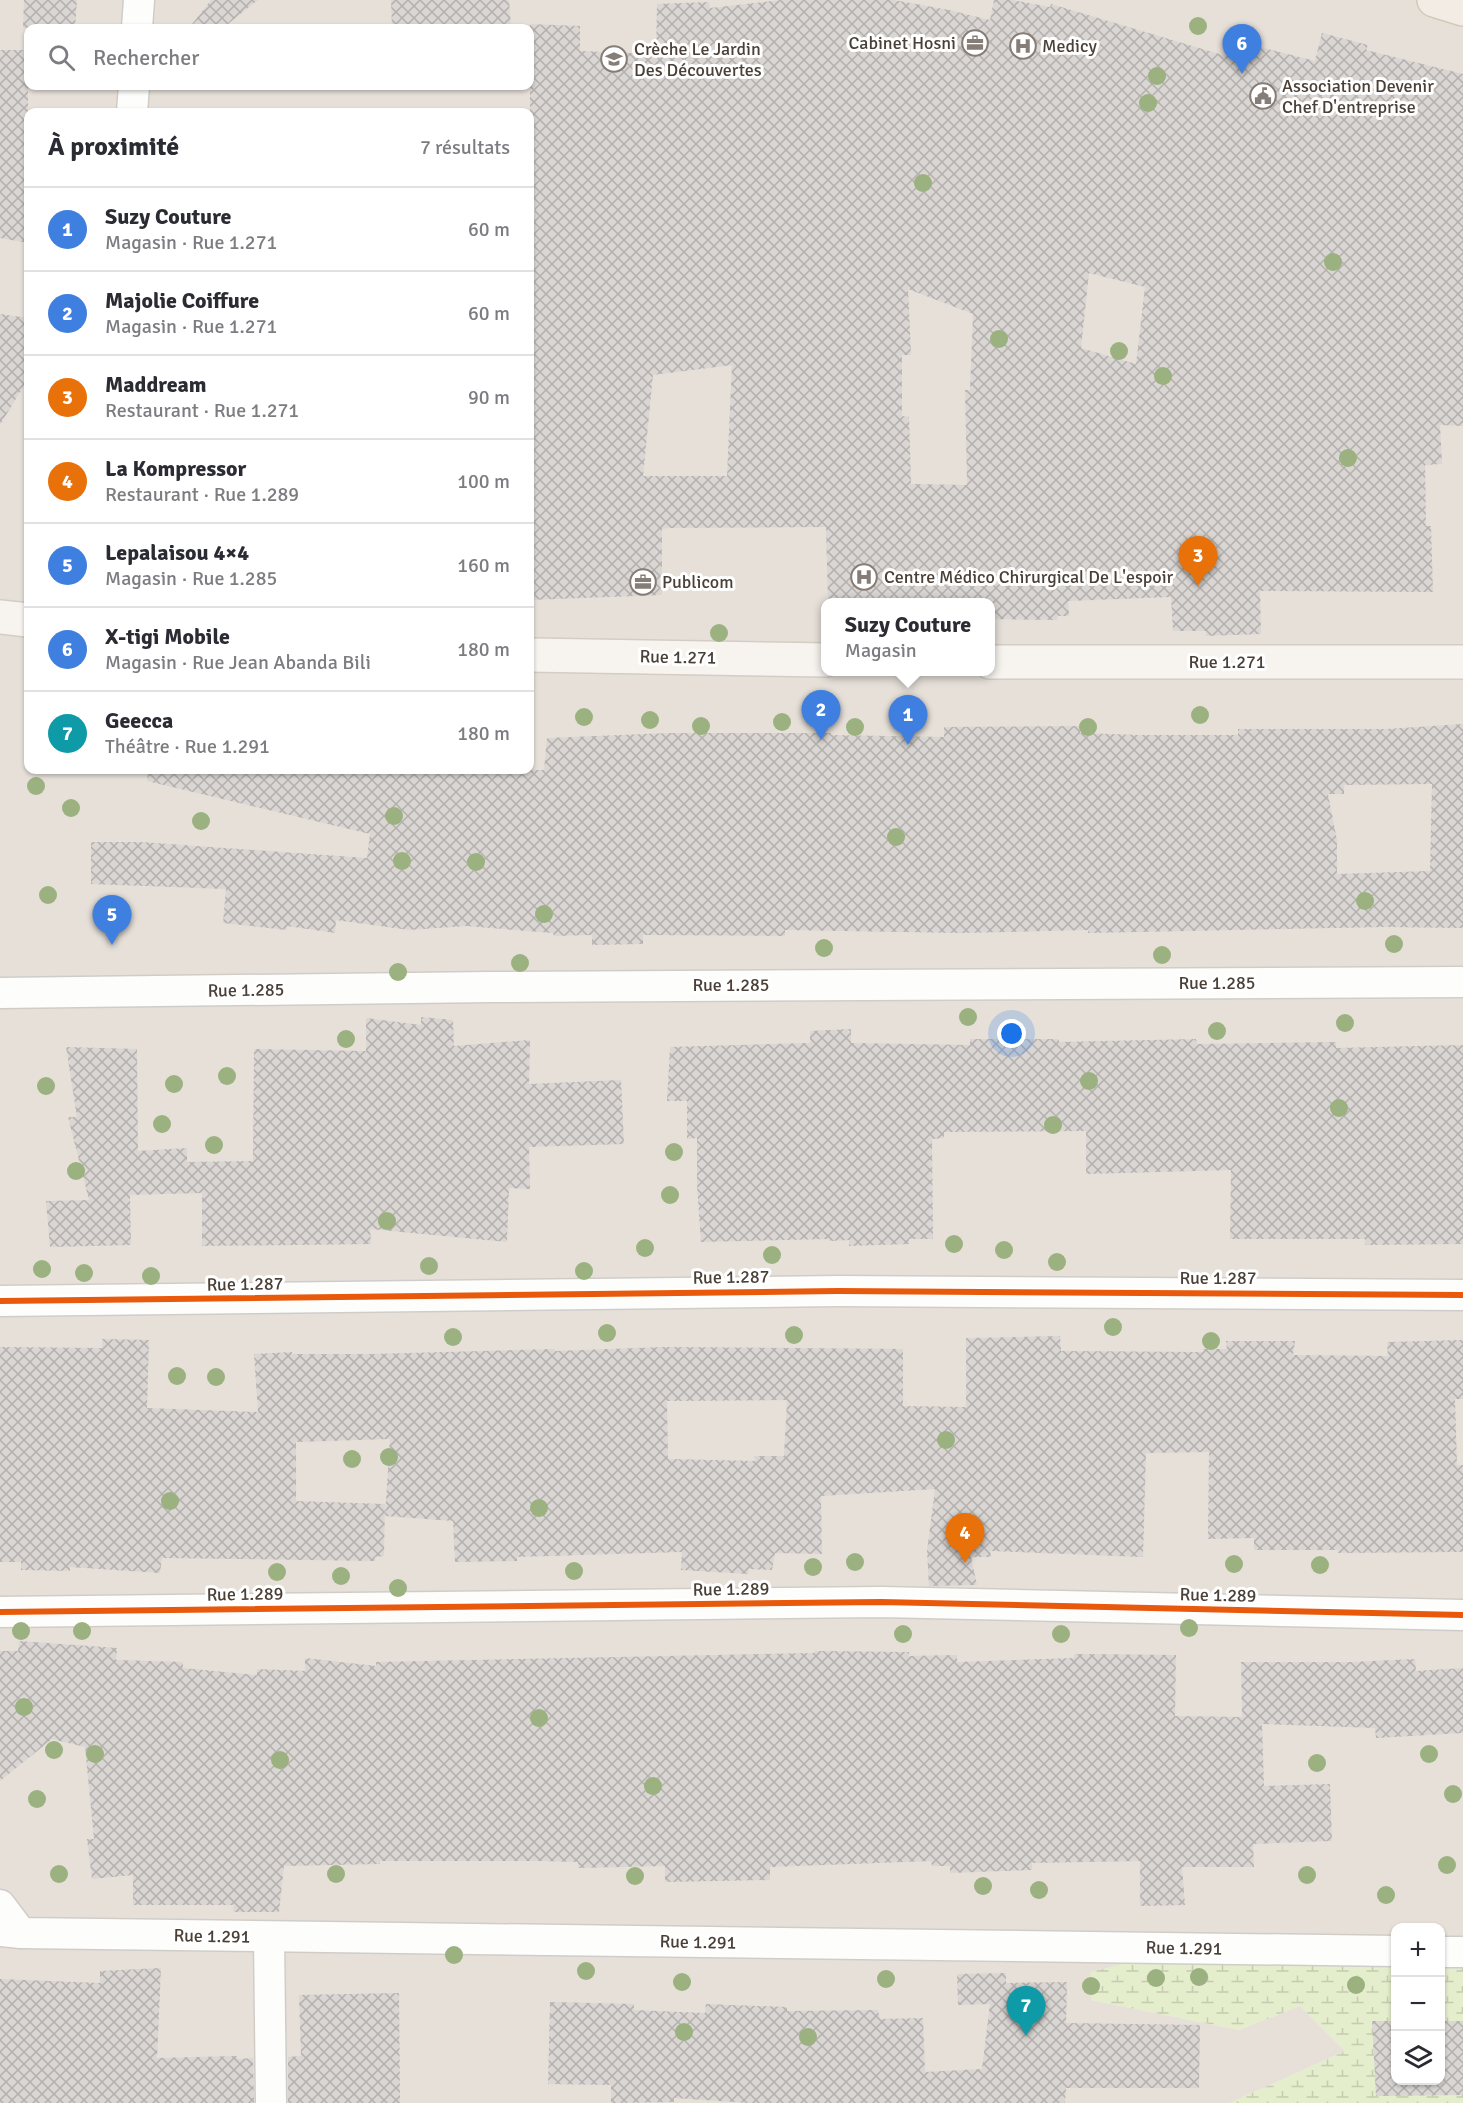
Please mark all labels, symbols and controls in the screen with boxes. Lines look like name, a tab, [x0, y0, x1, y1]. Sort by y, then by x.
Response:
search box	[24, 24, 534, 90]
pin: 6	[1222, 25, 1262, 74]
office icon: Cabinet Hosni	[960, 28, 990, 58]
hospital icon: Medicy	[1008, 31, 1038, 61]
place label: Cabinet Hosni	[849, 32, 956, 54]
place label: Medicy	[1042, 35, 1097, 57]
place label: Crèche Le Jardin Des Découvertes	[634, 38, 762, 81]
icon: search	[45, 41, 78, 74]
text: Rechercher	[93, 44, 199, 71]
school or university icon: Crèche Le Jardin Des Découvertes	[599, 44, 629, 74]
place label: Association Devenir Chef D'entreprise	[1282, 75, 1434, 118]
public building icon: Association Devenir Chef D'entreprise	[1248, 81, 1278, 111]
text: À proximité	[48, 131, 179, 163]
text: 7 résultats	[420, 135, 510, 160]
text: Suzy Couture	[105, 203, 232, 230]
text: 1	[62, 217, 73, 242]
text: 60 m	[468, 217, 510, 242]
text: Magasin · Rue 1.271	[105, 230, 277, 255]
text: Majolie Coiffure	[105, 287, 259, 314]
text: 2	[62, 301, 73, 326]
text: 60 m	[468, 301, 510, 326]
text: Magasin · Rue 1.271	[105, 314, 277, 339]
text: Maddream	[105, 371, 207, 398]
text: 3	[62, 385, 73, 410]
text: 90 m	[468, 385, 510, 410]
text: Restaurant · Rue 1.271	[105, 398, 299, 423]
text: La Kompressor	[105, 455, 246, 482]
text: 4	[62, 469, 73, 494]
text: 100 m	[457, 469, 510, 494]
text: Restaurant · Rue 1.289	[105, 482, 299, 507]
pin: 3	[1178, 536, 1218, 586]
text: Lepalaisou 4×4	[105, 539, 249, 566]
text: 5	[62, 553, 73, 578]
text: 160 m	[457, 553, 510, 578]
hospital icon: Centre Médico Chirurgical De L'espoir	[849, 562, 879, 592]
text: Magasin · Rue 1.285	[105, 566, 277, 591]
place label: Centre Médico Chirurgical De L'espoir	[884, 566, 1174, 588]
office icon: Publicom	[628, 567, 658, 597]
place label: Publicom	[662, 571, 733, 593]
popup	[821, 598, 995, 676]
text: Suzy Couture	[845, 611, 971, 638]
text: X-tigi Mobile	[105, 623, 230, 650]
text: 6	[62, 637, 73, 662]
text: 180 m	[457, 637, 510, 662]
text: Magasin	[845, 638, 917, 663]
street label: Rue 1.271	[639, 645, 717, 669]
text: Magasin · Rue Jean Abanda Bili	[105, 650, 371, 675]
street label: Rue 1.271	[1189, 651, 1265, 673]
pin: 2	[802, 690, 840, 740]
pin: 1	[888, 696, 928, 745]
text: Geecca	[105, 707, 173, 734]
text: 7	[62, 721, 73, 746]
text: 180 m	[457, 721, 510, 746]
text: Théâtre · Rue 1.291	[105, 734, 270, 759]
pin: 5	[92, 896, 132, 945]
street label: Rue 1.285	[1179, 972, 1255, 994]
street label: Rue 1.285	[693, 974, 769, 996]
street label: Rue 1.285	[207, 978, 285, 1002]
your location	[997, 1019, 1026, 1048]
street label: Rue 1.287	[692, 1265, 770, 1289]
street label: Rue 1.287	[1180, 1267, 1256, 1289]
street label: Rue 1.287	[206, 1272, 284, 1296]
pin: 4	[946, 1514, 984, 1563]
street label: Rue 1.289	[692, 1577, 770, 1601]
street label: Rue 1.289	[206, 1582, 284, 1606]
street label: Rue 1.289	[1179, 1583, 1257, 1607]
map controls	[1391, 1923, 1445, 2085]
button: +	[1391, 1923, 1445, 1977]
street label: Rue 1.291	[173, 1924, 251, 1948]
street label: Rue 1.291	[659, 1930, 737, 1954]
street label: Rue 1.291	[1145, 1936, 1223, 1960]
button: −	[1391, 1977, 1445, 2031]
pin: 7	[1006, 1986, 1046, 2036]
button: layers	[1391, 2031, 1445, 2085]

